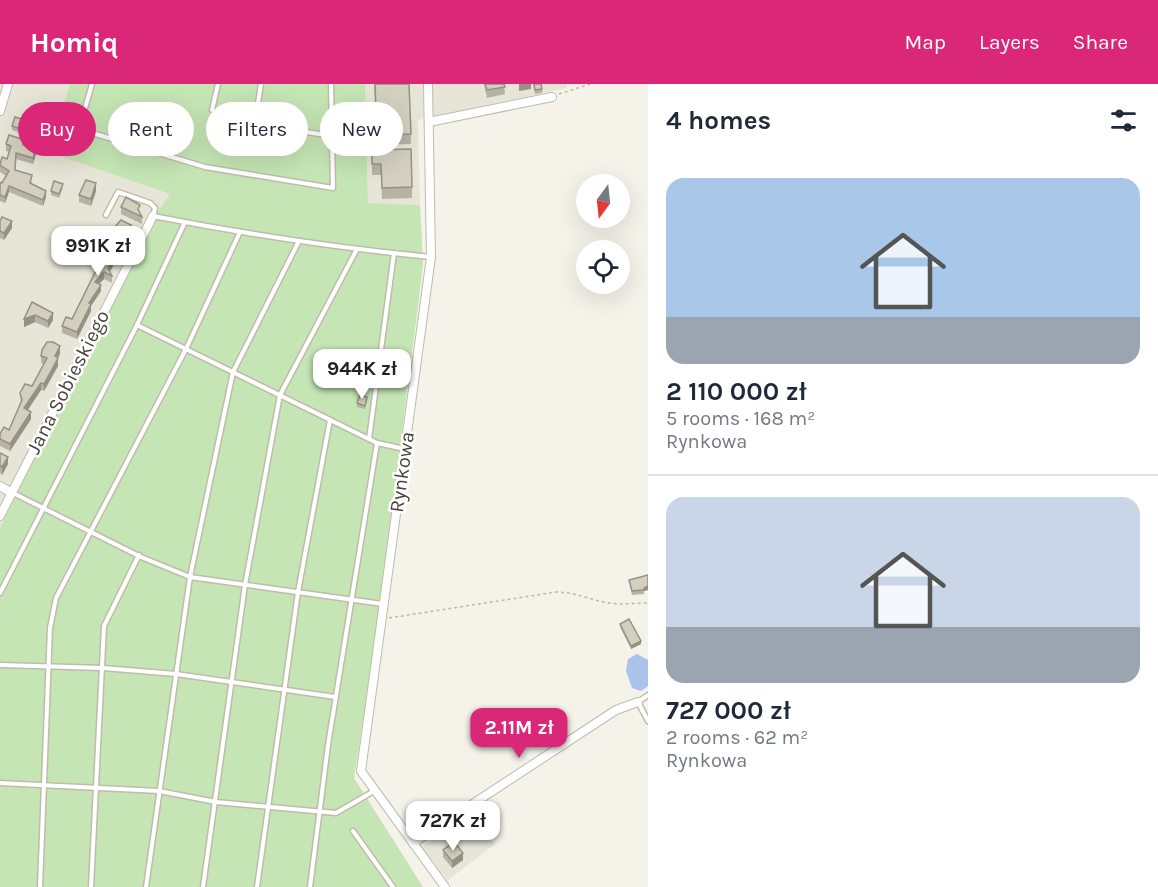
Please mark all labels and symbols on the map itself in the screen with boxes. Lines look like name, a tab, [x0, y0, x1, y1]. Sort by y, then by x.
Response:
north arrow	[576, 174, 630, 228]
pin: 991K zł	[43, 226, 153, 277]
street label: Jana Sobieskiego	[22, 306, 114, 458]
pin: 944K zł	[307, 349, 417, 400]
street label: Rynkowa	[385, 430, 419, 514]
pin: 2.11M zł	[457, 708, 581, 759]
pin: 727K zł	[398, 801, 508, 852]

